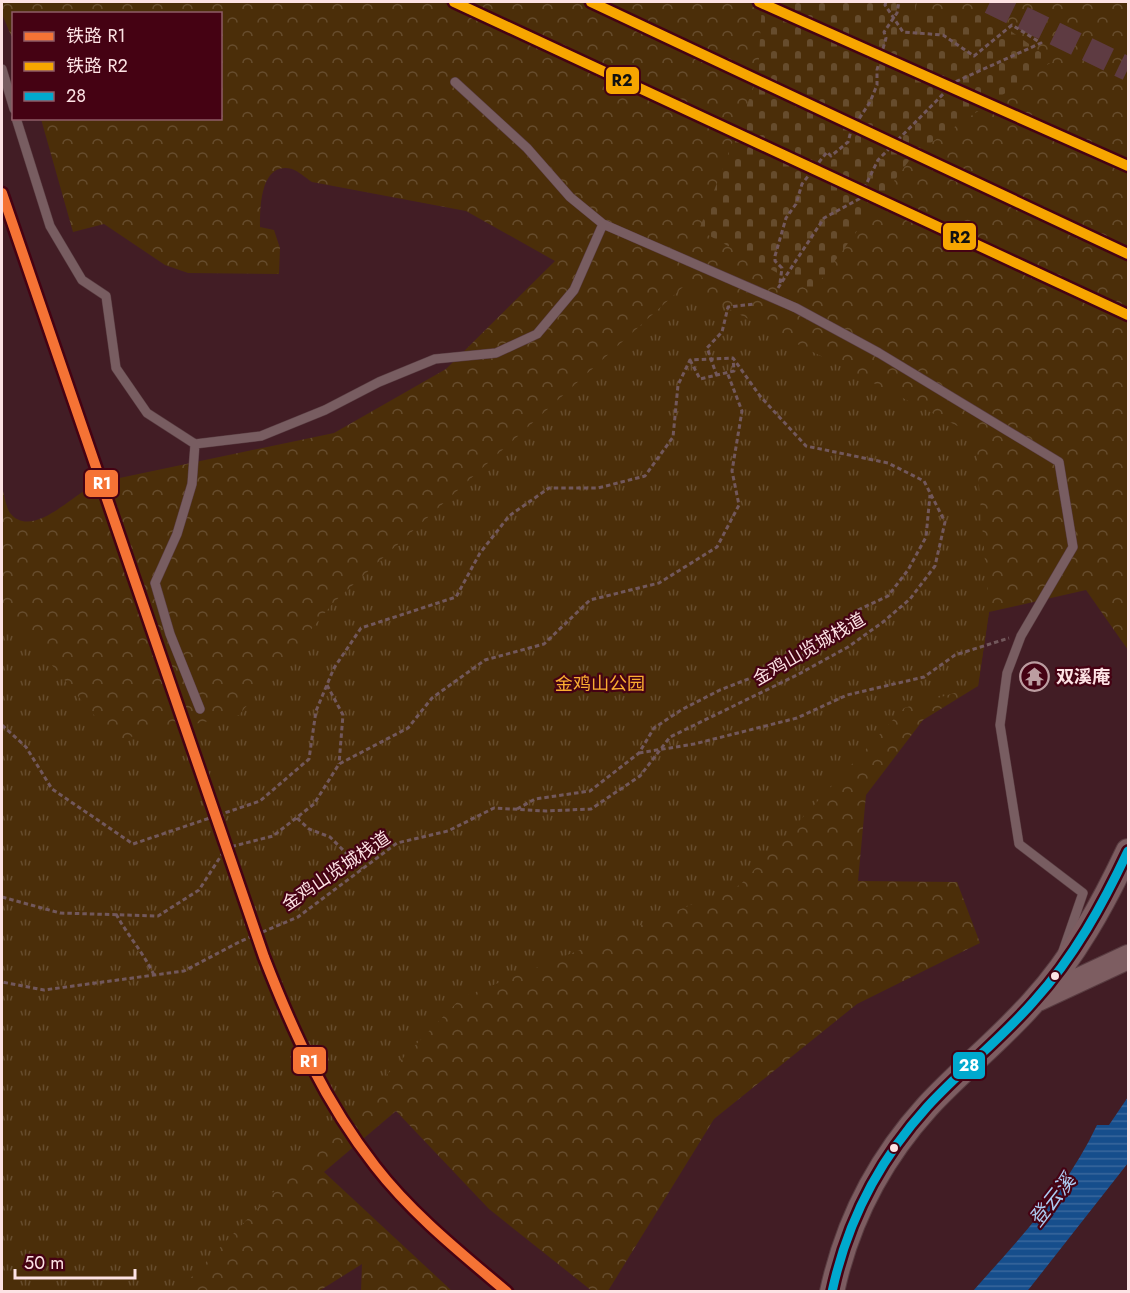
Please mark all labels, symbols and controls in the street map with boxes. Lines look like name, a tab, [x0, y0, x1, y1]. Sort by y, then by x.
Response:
legend	[12, 12, 222, 120]
text: 铁路 R1	[66, 23, 126, 49]
text: 铁路 R2	[66, 53, 128, 79]
line badge: R2	[605, 66, 640, 95]
text: R2	[612, 69, 632, 92]
text: 28	[66, 83, 86, 109]
line badge: R2	[942, 222, 977, 251]
text: R2	[950, 226, 970, 249]
line badge: R1	[84, 469, 119, 498]
text: R1	[93, 472, 111, 495]
street label: 金鸡山览城栈道	[748, 606, 870, 692]
temple icon: 双溪庵	[1019, 661, 1051, 693]
place label: 双溪庵	[1056, 664, 1110, 690]
park label: 金鸡山公园	[555, 671, 645, 697]
street label: 金鸡山览城栈道	[277, 825, 395, 917]
unlabelled marker	[1049, 970, 1061, 982]
line badge: R1	[292, 1046, 327, 1075]
text: R1	[300, 1050, 318, 1073]
line badge: 28	[952, 1051, 986, 1080]
text: 28	[959, 1054, 979, 1077]
unlabelled marker	[888, 1142, 900, 1154]
water label: 登云溪	[1022, 1166, 1084, 1233]
scale bar	[15, 1242, 135, 1280]
text: 50 m	[24, 1250, 64, 1276]

